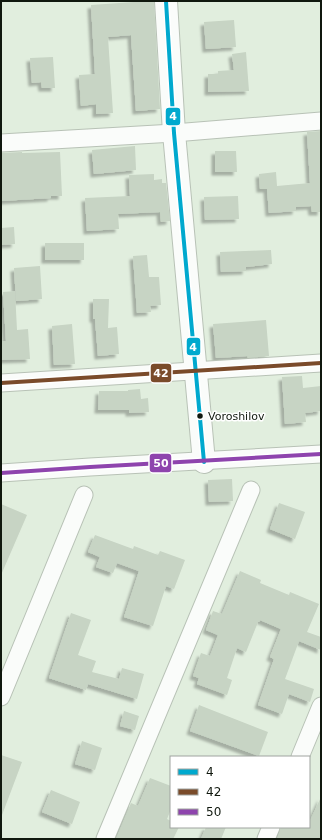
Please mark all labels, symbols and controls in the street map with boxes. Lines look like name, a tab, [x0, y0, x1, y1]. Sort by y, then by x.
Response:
line badge: 4	[165, 107, 181, 126]
text: 4	[169, 110, 177, 123]
line badge: 4	[186, 337, 201, 356]
text: 4	[189, 341, 197, 354]
line badge: 42	[150, 363, 172, 383]
text: 42	[153, 367, 169, 380]
place label: Voroshilov	[208, 410, 265, 423]
marker: Voroshilov	[195, 411, 205, 421]
line badge: 50	[149, 453, 172, 473]
text: 50	[153, 457, 169, 470]
legend	[170, 756, 310, 828]
text: 4	[206, 765, 214, 779]
text: 42	[206, 785, 221, 799]
text: 50	[206, 805, 221, 819]

